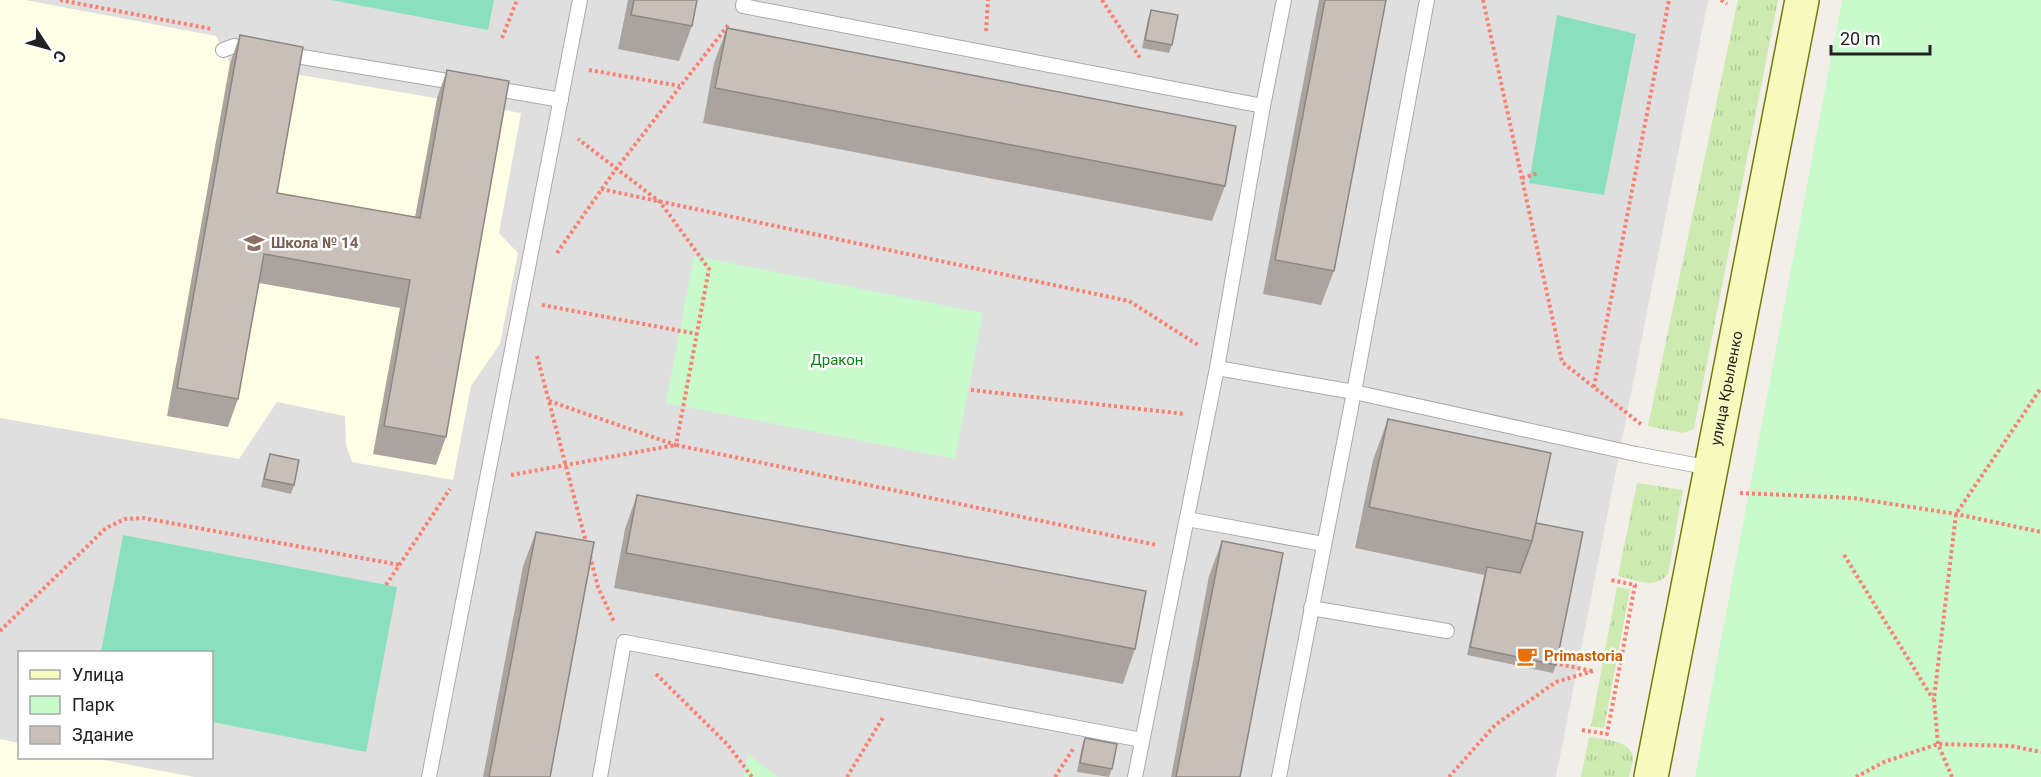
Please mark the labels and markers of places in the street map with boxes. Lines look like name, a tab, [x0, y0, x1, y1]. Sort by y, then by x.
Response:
school or university icon: Школа № 14	[242, 231, 266, 255]
place label: Школа № 14	[271, 234, 359, 252]
cafe icon: Primastoria	[1515, 644, 1539, 668]
place label: Primastoria	[1544, 647, 1623, 665]

